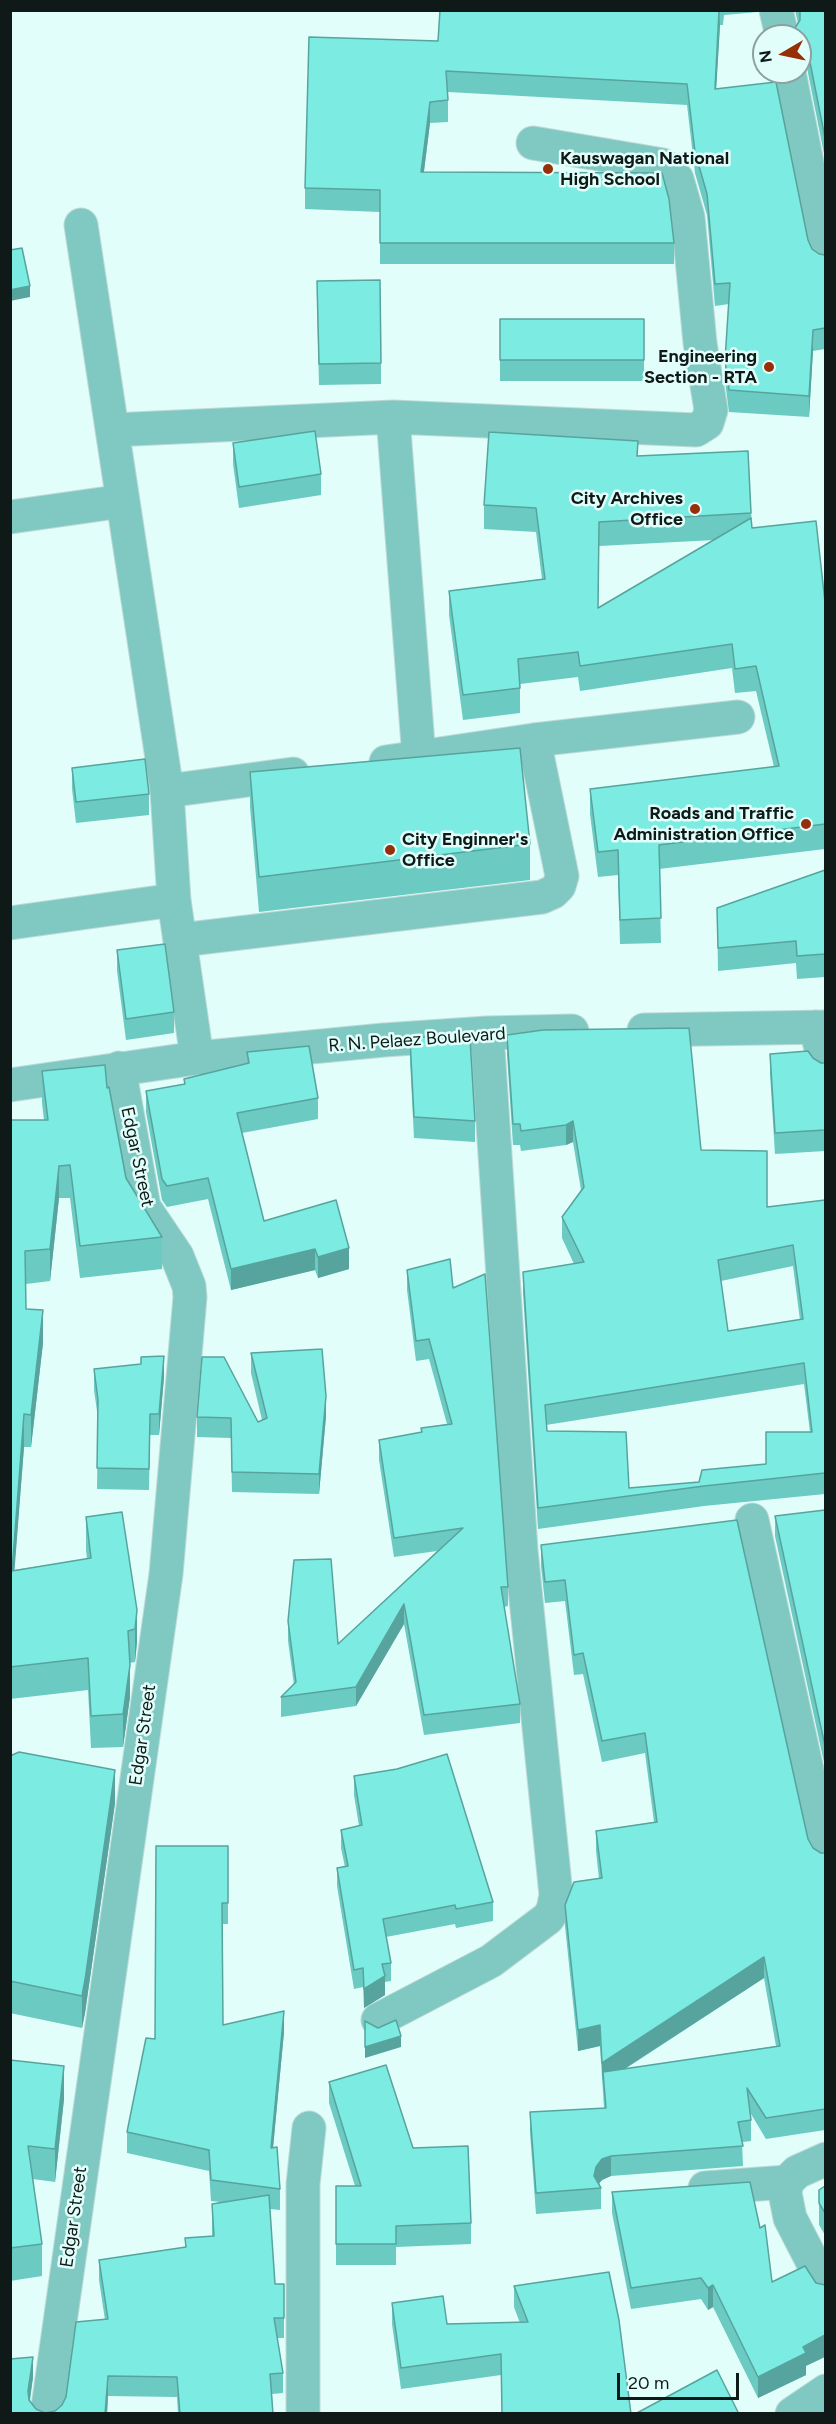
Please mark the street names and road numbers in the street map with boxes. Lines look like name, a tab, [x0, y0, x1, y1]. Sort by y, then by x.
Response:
street label: R. N. Pelaez Boulevard	[328, 1023, 506, 1057]
street label: Edgar Street	[116, 1105, 158, 1209]
street label: Edgar Street	[125, 1683, 161, 1787]
street label: Edgar Street	[56, 2165, 92, 2269]

